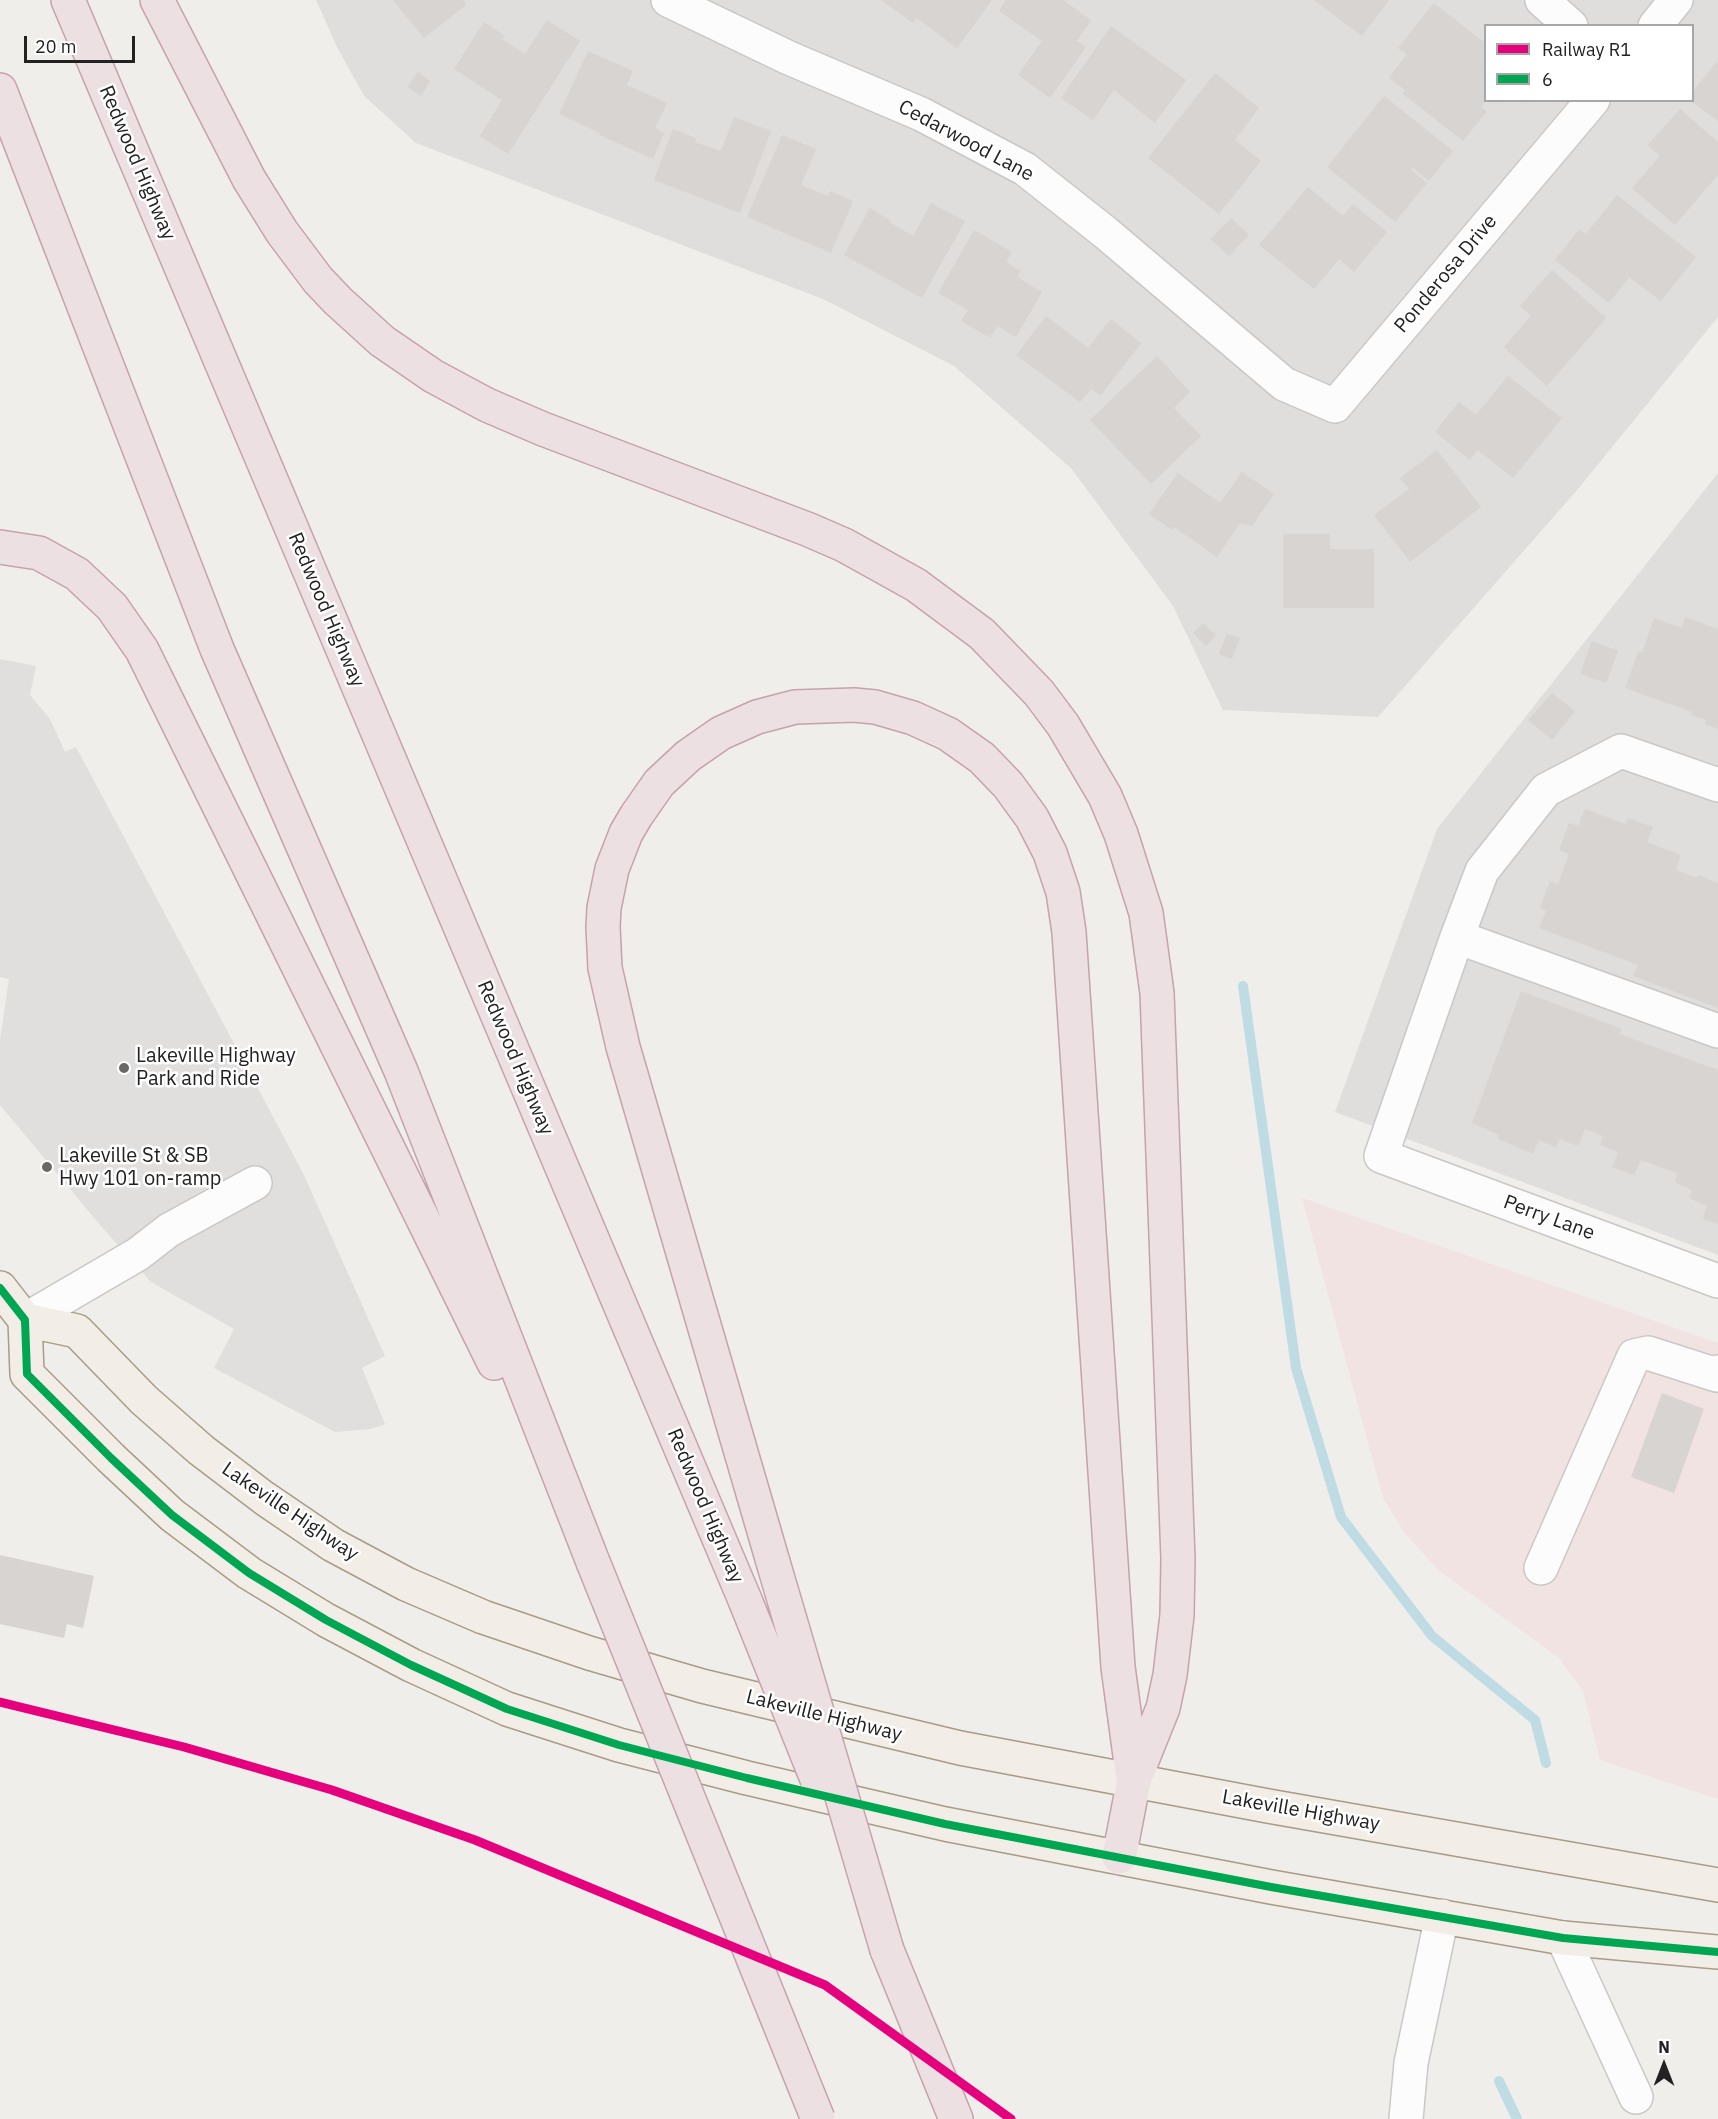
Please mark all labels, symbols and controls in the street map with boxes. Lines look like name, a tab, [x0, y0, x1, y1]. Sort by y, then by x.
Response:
scale bar	[27, 24, 138, 62]
legend	[1484, 24, 1694, 102]
text: 20 m	[35, 35, 77, 58]
text: Railway R1	[1542, 38, 1631, 61]
text: 6	[1542, 68, 1553, 91]
street label: Redwood Highway	[94, 82, 180, 244]
street label: Cedarwood Lane	[894, 95, 1038, 187]
street label: Ponderosa Drive	[1390, 210, 1502, 338]
street label: Redwood Highway	[283, 529, 369, 691]
street label: Redwood Highway	[472, 977, 558, 1139]
place label: Lakeville Highway Park and Ride	[136, 1044, 296, 1091]
marker: Lakeville Highway Park and Ride	[117, 1061, 131, 1075]
place label: Lakeville St & SB Hwy 101 on-ramp	[59, 1144, 221, 1191]
marker: Lakeville St & SB Hwy 101 on-ramp	[40, 1160, 54, 1174]
street label: Perry Lane	[1500, 1190, 1598, 1246]
street label: Redwood Highway	[662, 1425, 748, 1587]
street label: Lakeville Highway	[217, 1457, 363, 1567]
street label: Lakeville Highway	[744, 1685, 904, 1747]
street label: Lakeville Highway	[1220, 1785, 1382, 1837]
north arrow	[1634, 2035, 1694, 2095]
text: N	[1658, 2037, 1670, 2057]

